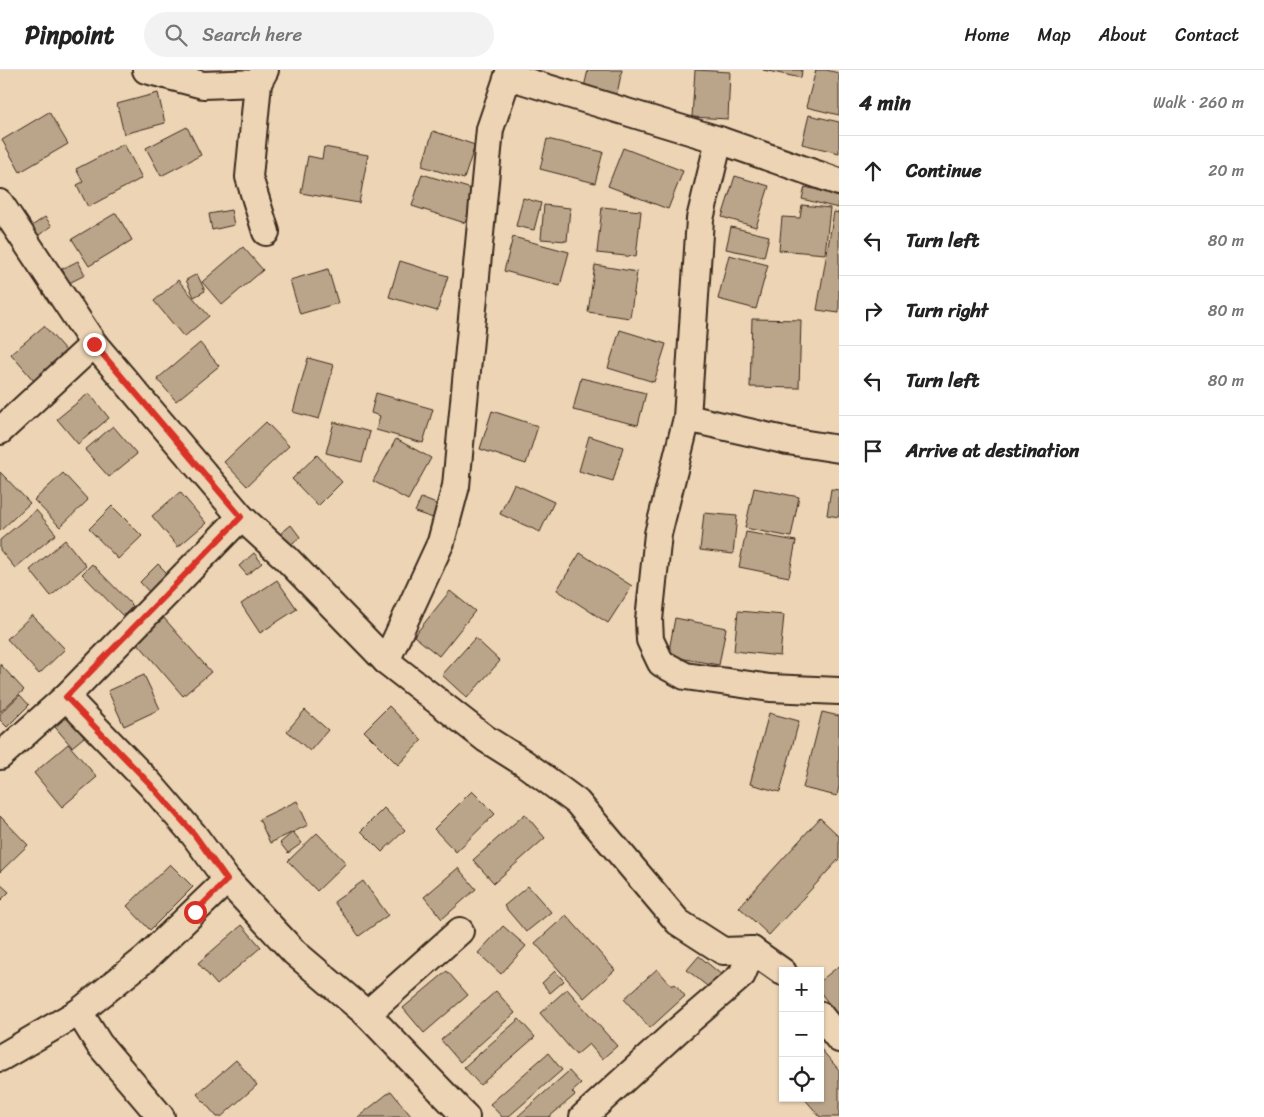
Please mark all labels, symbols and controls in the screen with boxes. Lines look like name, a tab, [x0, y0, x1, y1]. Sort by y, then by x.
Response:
search box	[144, 12, 494, 57]
text: Pinpoint	[25, 14, 114, 56]
text: Search here	[202, 18, 302, 51]
text: Home	[965, 19, 1010, 51]
text: Map	[1038, 19, 1071, 51]
text: About	[1099, 19, 1147, 51]
text: Contact	[1175, 19, 1239, 51]
icon: search	[162, 21, 190, 49]
text: 4 min	[859, 84, 911, 122]
text: Walk · 260 m	[1153, 88, 1244, 117]
text: Continue	[906, 154, 982, 187]
text: 20 m	[1208, 156, 1244, 185]
icon: ahead	[859, 157, 887, 185]
text: Turn left	[906, 224, 979, 257]
text: 80 m	[1208, 226, 1244, 255]
icon: left	[859, 227, 887, 255]
text: Turn right	[906, 294, 988, 327]
text: 80 m	[1208, 296, 1244, 325]
icon: right	[859, 297, 887, 325]
route end	[83, 333, 106, 356]
text: Turn left	[906, 364, 979, 397]
text: 80 m	[1208, 366, 1244, 395]
icon: left	[859, 367, 887, 395]
text: Arrive at destination	[906, 434, 1079, 467]
icon: arrive	[859, 437, 887, 465]
route start	[184, 901, 207, 924]
map controls	[779, 967, 824, 1102]
button: +	[779, 967, 824, 1012]
button: −	[779, 1012, 824, 1057]
button: locate	[779, 1057, 824, 1102]

